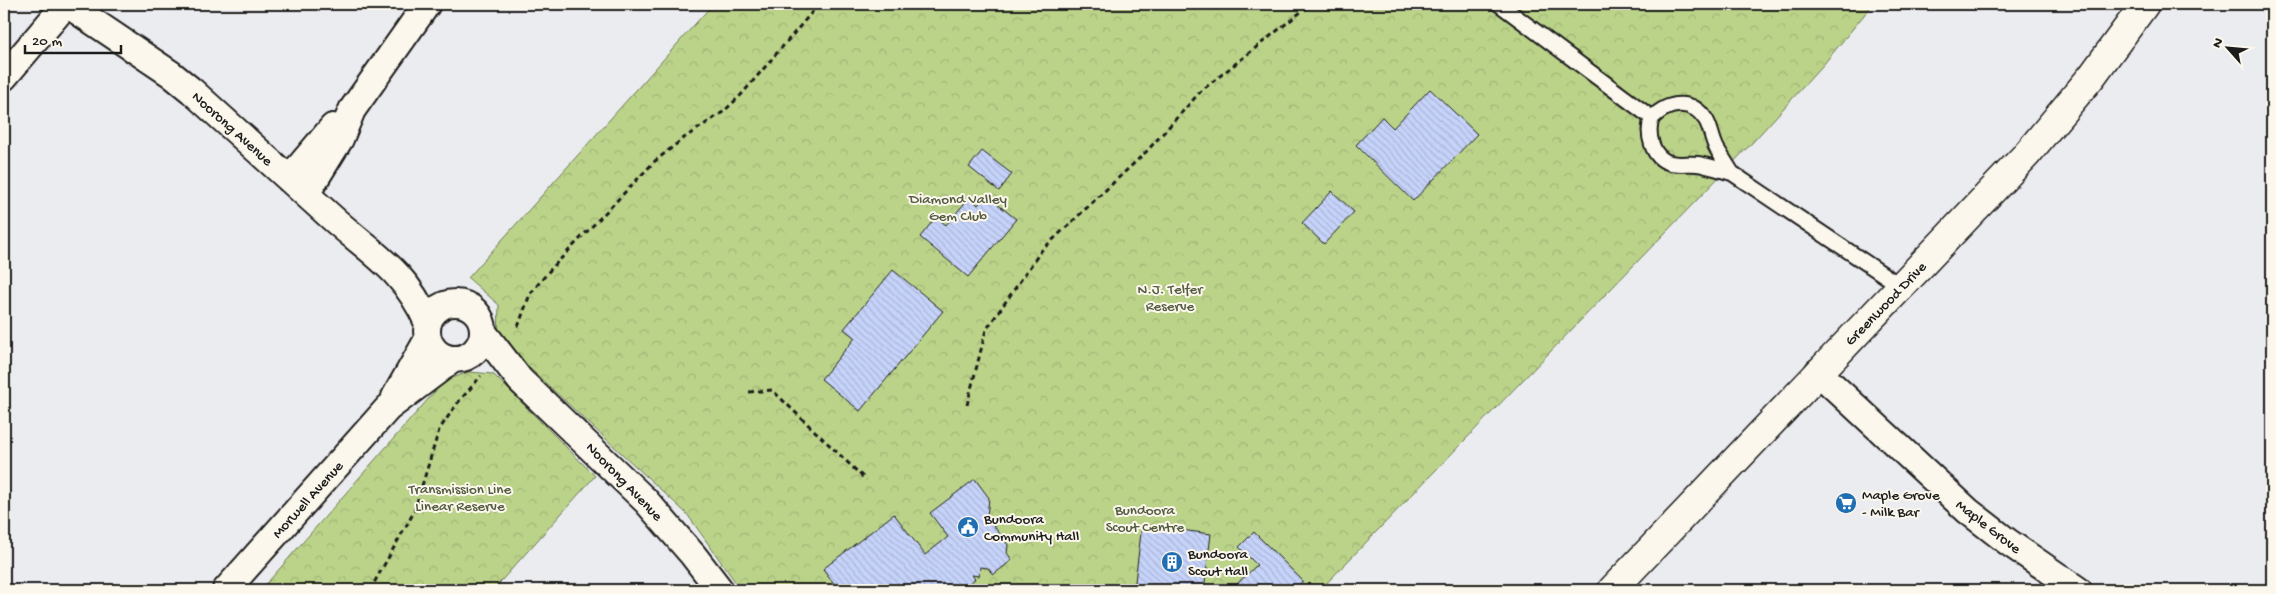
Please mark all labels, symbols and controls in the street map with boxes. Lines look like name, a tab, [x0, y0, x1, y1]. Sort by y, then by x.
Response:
scale bar	[25, 22, 121, 54]
north arrow	[2204, 22, 2254, 72]
text: 20 m	[32, 33, 62, 51]
text: N	[2209, 35, 2228, 51]
street label: Noorong Avenue	[187, 88, 276, 171]
park label: Diamond Valley Gem Club	[908, 191, 1007, 226]
street label: Greenwood Drive	[1842, 259, 1931, 350]
park label: N.J. Telfer Reserve	[1137, 281, 1204, 316]
street label: Noorong Avenue	[581, 439, 666, 526]
street label: Morwell Avenue	[269, 458, 348, 543]
park label: Transmission Line Linear Reserve	[408, 481, 511, 516]
place label: Maple Grove - Milk Bar	[1862, 487, 1940, 522]
supermarket icon: Maple Grove - Milk Bar	[1834, 491, 1858, 515]
street label: Maple Grove	[1952, 497, 2024, 559]
park label: Bundoora Scout Centre	[1106, 502, 1185, 537]
place label: Bundoora Community Hall	[983, 511, 1079, 546]
public building icon: Bundoora Community Hall	[956, 515, 980, 539]
place label: Bundoora Scout Hall	[1187, 546, 1249, 581]
building icon: Bundoora Scout Hall	[1160, 550, 1184, 574]

